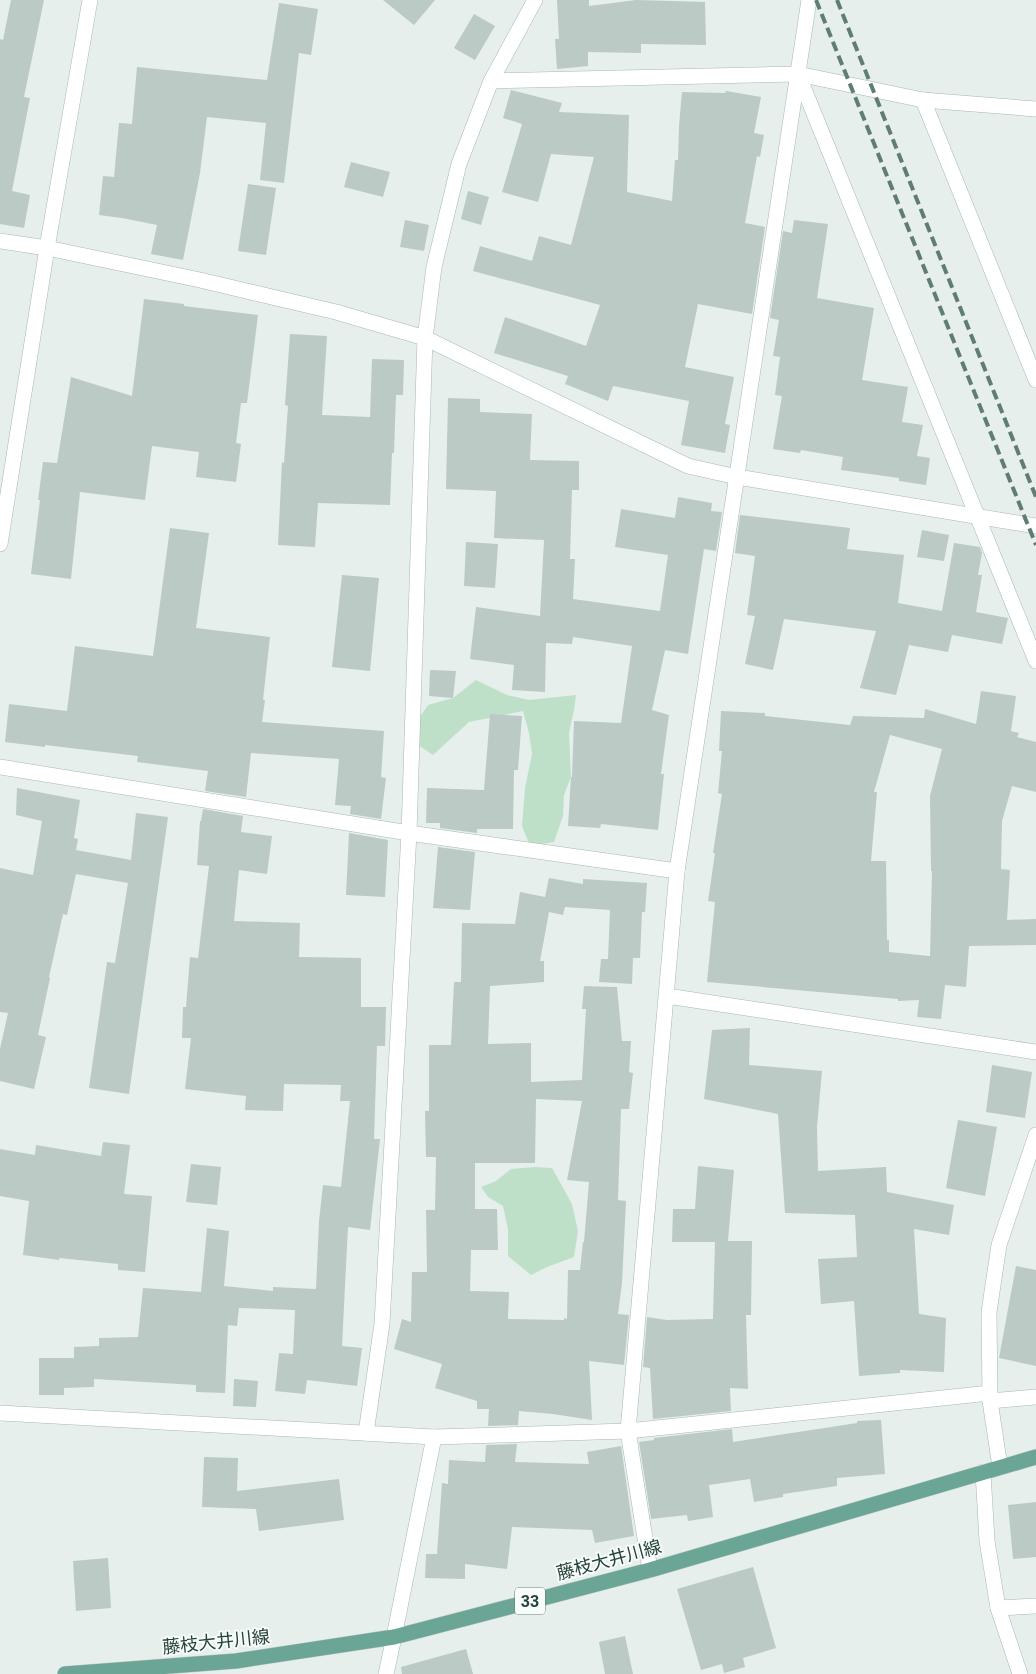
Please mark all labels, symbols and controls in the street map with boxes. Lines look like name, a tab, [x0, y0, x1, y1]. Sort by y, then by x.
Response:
street label: 藤枝大井川線	[554, 1535, 664, 1584]
road number: 33	[515, 1588, 545, 1614]
street label: 藤枝大井川線	[161, 1625, 271, 1658]

